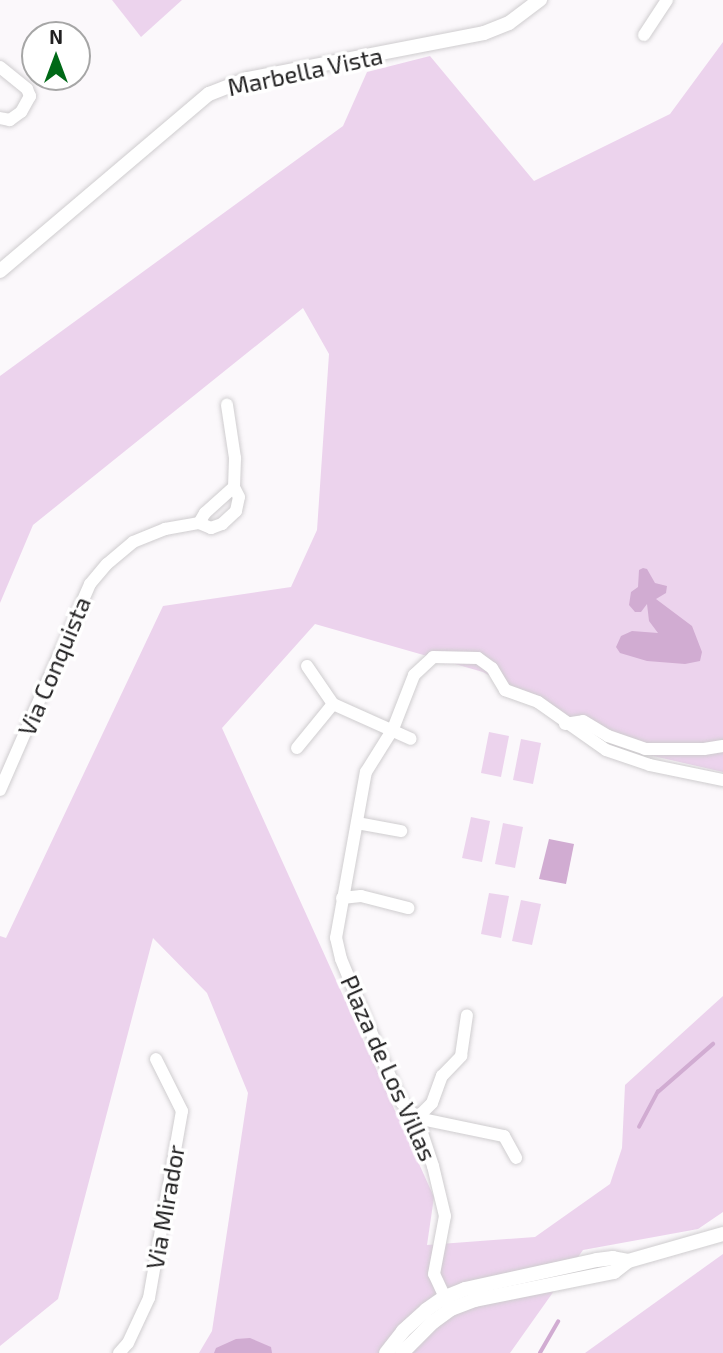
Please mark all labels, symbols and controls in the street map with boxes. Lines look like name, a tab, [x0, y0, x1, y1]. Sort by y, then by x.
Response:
north arrow	[21, 21, 91, 91]
text: N	[49, 25, 63, 48]
street label: Marbella Vista	[225, 40, 385, 102]
street label: Via Conquista	[12, 592, 96, 740]
street label: Plaza de Los Villas	[335, 970, 443, 1166]
street label: Via Mirador	[140, 1143, 190, 1271]

